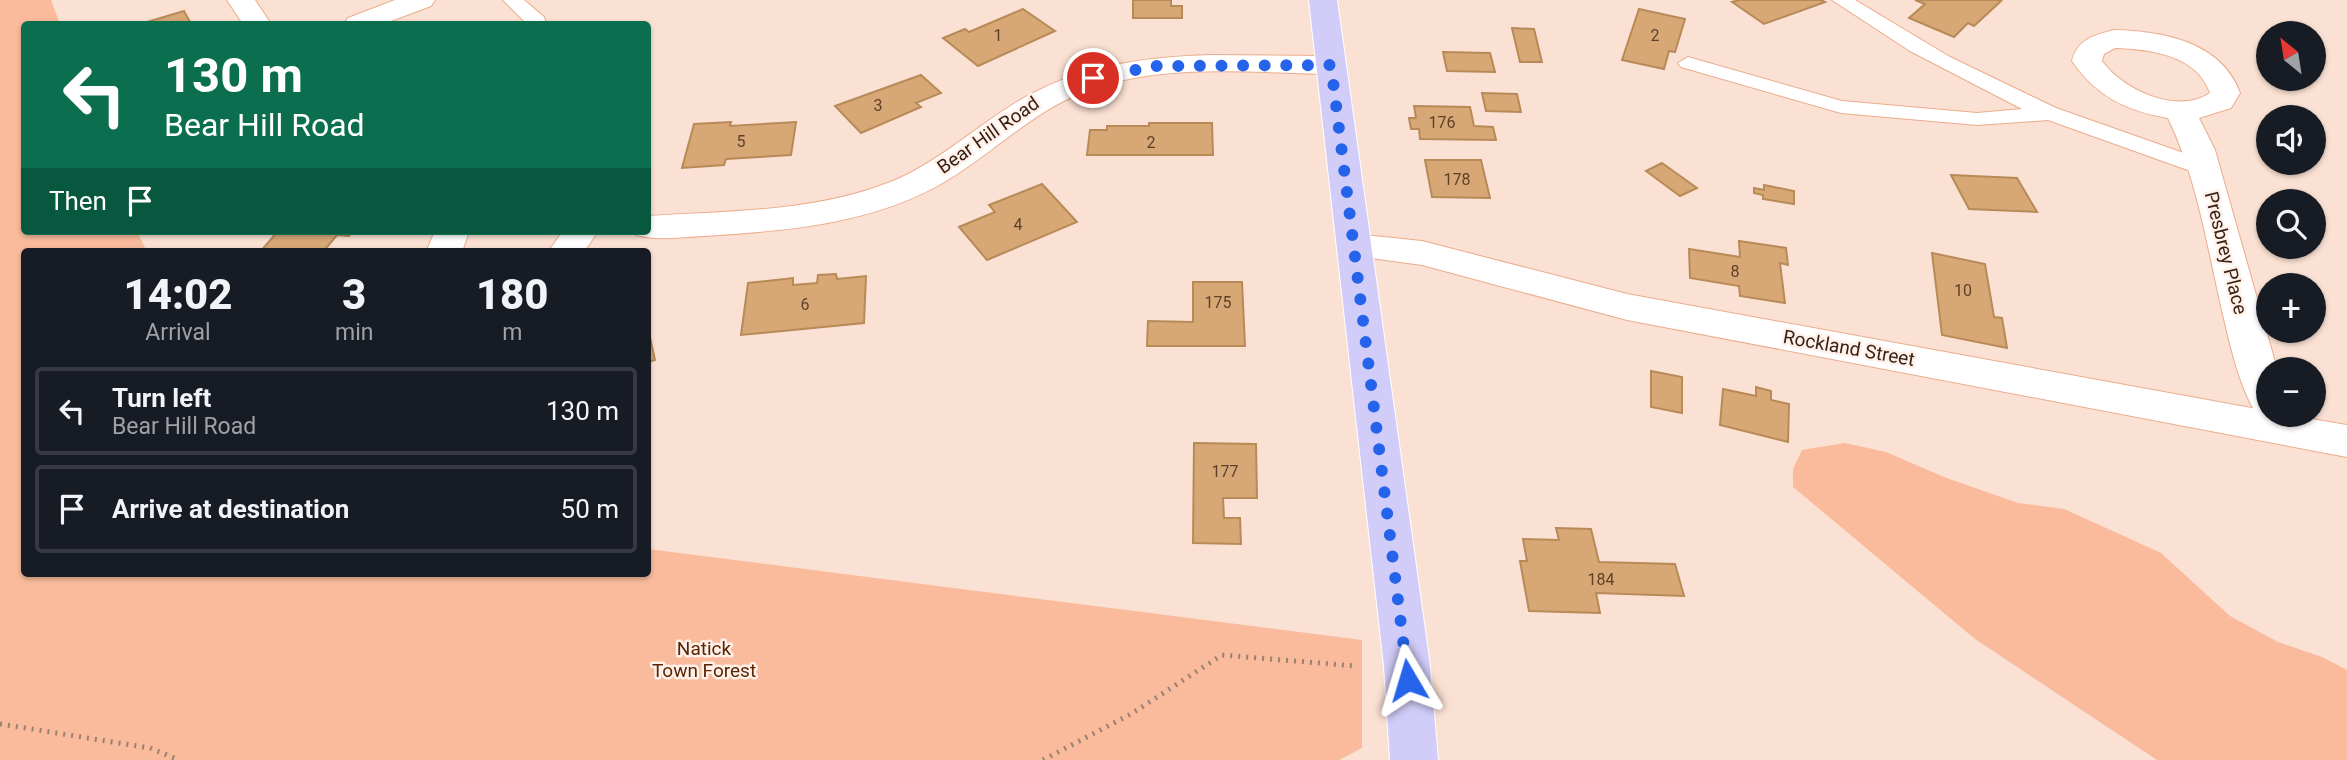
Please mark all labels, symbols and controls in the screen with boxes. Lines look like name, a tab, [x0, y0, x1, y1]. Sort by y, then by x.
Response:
north arrow	[2256, 21, 2326, 91]
map controls	[2256, 21, 2326, 427]
house number: 1	[994, 26, 1003, 45]
house number: 2	[1651, 26, 1660, 45]
text: 130 m	[164, 47, 303, 104]
pin	[1063, 48, 1123, 108]
icon: left	[49, 49, 140, 140]
icon: arrive	[1074, 59, 1112, 97]
street label: Bear Hill Road	[933, 91, 1043, 179]
house number: 3	[874, 96, 883, 115]
button: sound	[2256, 105, 2326, 175]
text: Bear Hill Road	[164, 106, 365, 144]
house number: 176	[1429, 113, 1455, 132]
house number: 5	[737, 132, 746, 151]
house number: 2	[1147, 133, 1156, 152]
house number: 178	[1444, 170, 1470, 189]
icon: arrive	[121, 182, 159, 220]
text: Then	[49, 186, 107, 216]
street label: Presbrey Place	[2200, 189, 2252, 317]
button: search	[2256, 189, 2326, 259]
house number: 4	[1014, 215, 1023, 234]
house number: 8	[1731, 262, 1740, 281]
text: 14:02	[123, 270, 233, 319]
text: 3	[342, 270, 366, 319]
text: 180	[476, 270, 549, 319]
button: +	[2256, 273, 2326, 343]
house number: 10	[1954, 281, 1972, 300]
house number: 175	[1205, 293, 1231, 312]
house number: 6	[801, 295, 810, 314]
text: Arrival	[145, 319, 211, 346]
text: min	[335, 319, 373, 346]
text: m	[502, 319, 522, 346]
street label: Rockland Street	[1781, 325, 1917, 371]
button: −	[2256, 357, 2326, 427]
text: Turn left	[112, 383, 211, 413]
icon: left	[53, 392, 91, 430]
text: 130 m	[546, 396, 619, 426]
text: Bear Hill Road	[112, 413, 256, 440]
house number: 177	[1212, 462, 1238, 481]
icon: arrive	[53, 490, 91, 528]
text: Arrive at destination	[112, 494, 349, 524]
text: 50 m	[561, 494, 619, 524]
house number: 184	[1588, 570, 1614, 589]
park label: Natick Town Forest	[652, 637, 756, 682]
position arrow	[1371, 643, 1445, 717]

